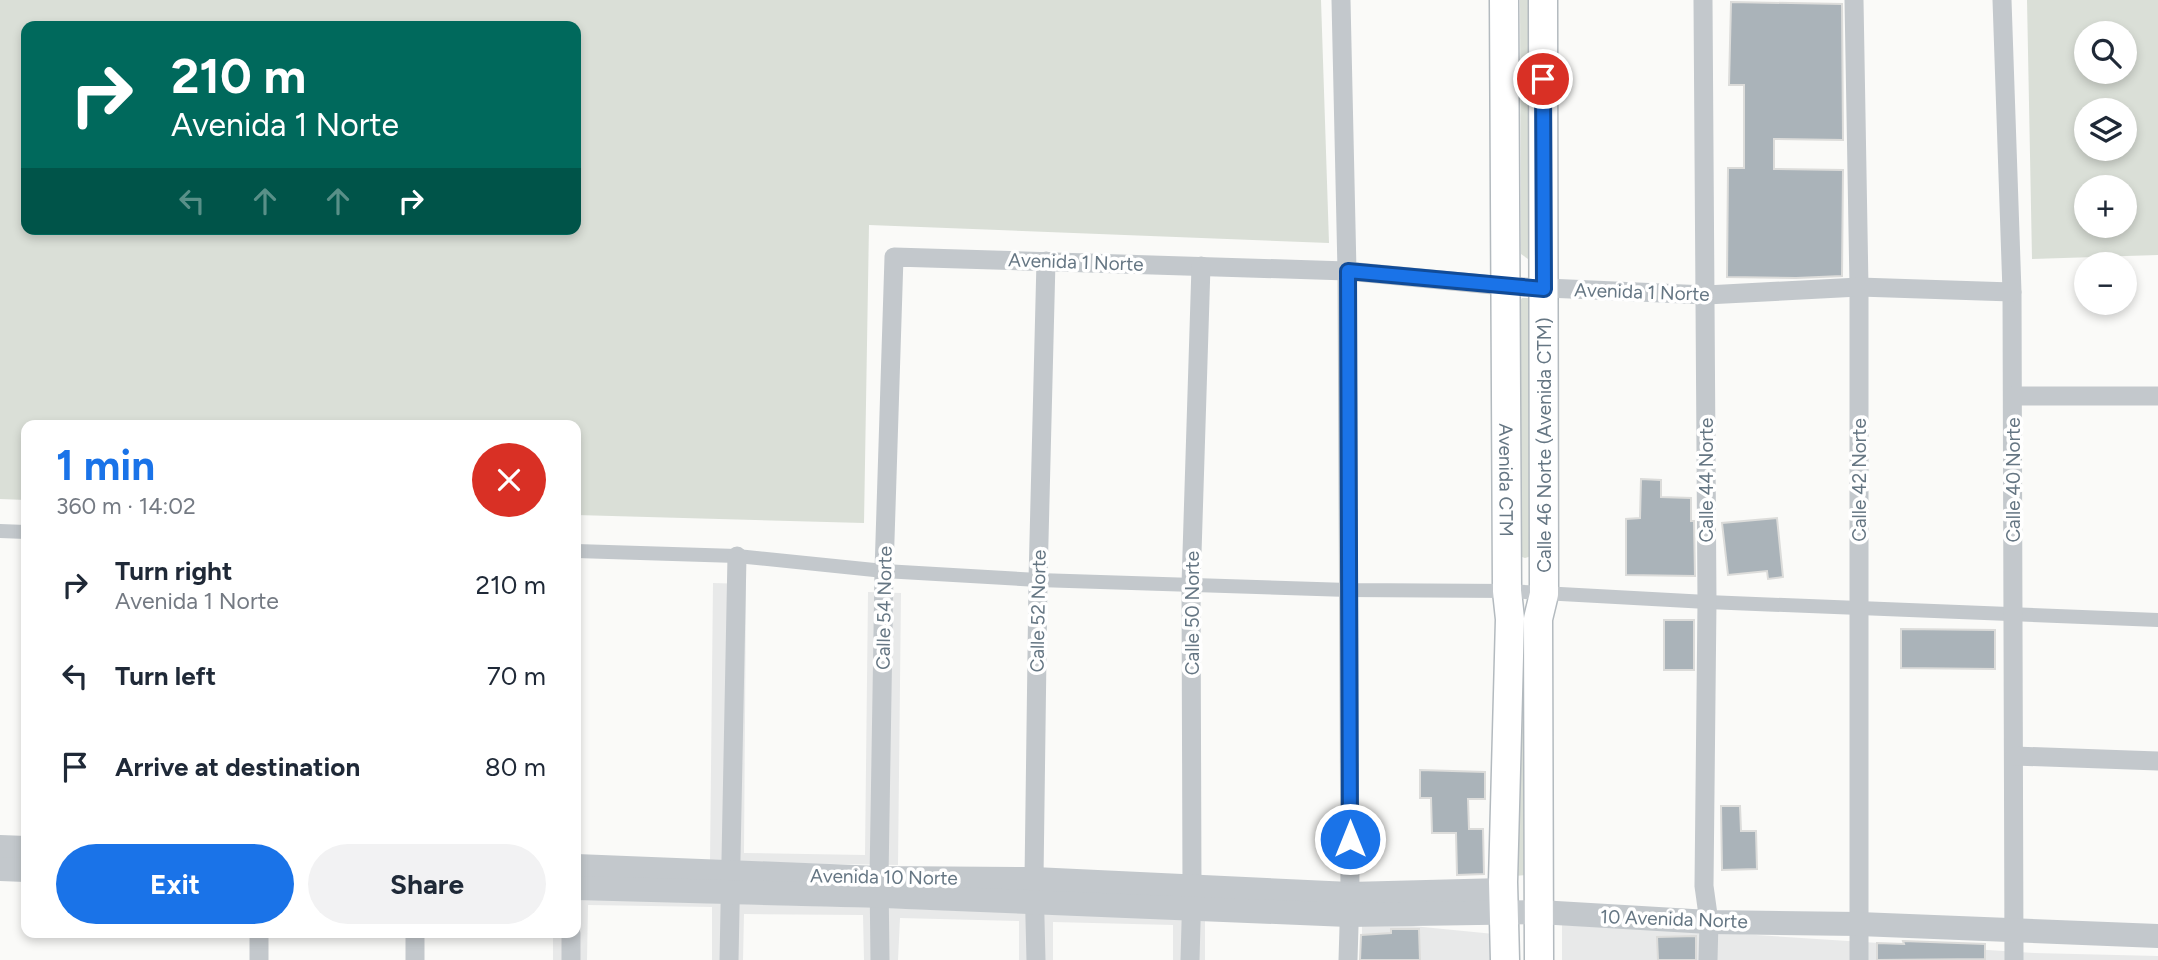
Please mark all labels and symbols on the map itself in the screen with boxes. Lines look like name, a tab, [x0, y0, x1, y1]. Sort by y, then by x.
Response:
pin	[1513, 49, 1573, 109]
street label: Avenida 1 Norte	[1008, 248, 1144, 276]
street label: Avenida 1 Norte	[1574, 278, 1710, 306]
street label: Calle 46 Norte (Avenida CTM)	[1533, 317, 1556, 573]
street label: Calle 40 Norte	[2002, 417, 2025, 543]
street label: Calle 44 Norte	[1695, 418, 1718, 542]
street label: Calle 42 Norte	[1848, 418, 1871, 542]
street label: Avenida CTM	[1495, 423, 1518, 537]
street label: Calle 54 Norte	[871, 546, 897, 670]
street label: Calle 52 Norte	[1025, 549, 1051, 673]
street label: Calle 50 Norte	[1181, 551, 1204, 675]
position arrow	[1313, 802, 1387, 876]
street label: Avenida 10 Norte	[810, 864, 958, 890]
street label: 10 Avenida Norte	[1600, 905, 1748, 933]

